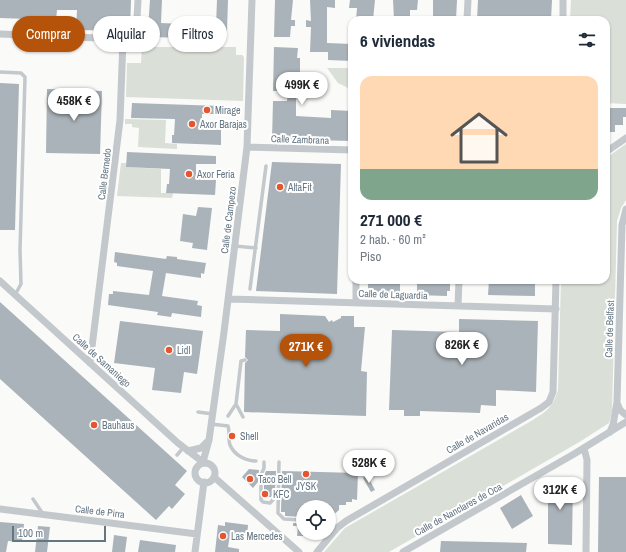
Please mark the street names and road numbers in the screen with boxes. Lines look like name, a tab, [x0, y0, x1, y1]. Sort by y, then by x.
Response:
street label: Calle Zambrana	[271, 132, 330, 147]
street label: Calle Bernedo	[95, 147, 114, 201]
street label: Calle de Campezo	[218, 185, 239, 254]
street label: Calle de Laguardia	[358, 287, 428, 302]
street label: Calle de Belfast	[602, 299, 617, 358]
street label: Calle de Samaniego	[70, 331, 134, 390]
street label: Calle de Navaridas	[444, 410, 511, 456]
street label: Calle de Nanclares de Oca	[412, 480, 505, 539]
street label: Calle de Pirra	[74, 502, 126, 521]

